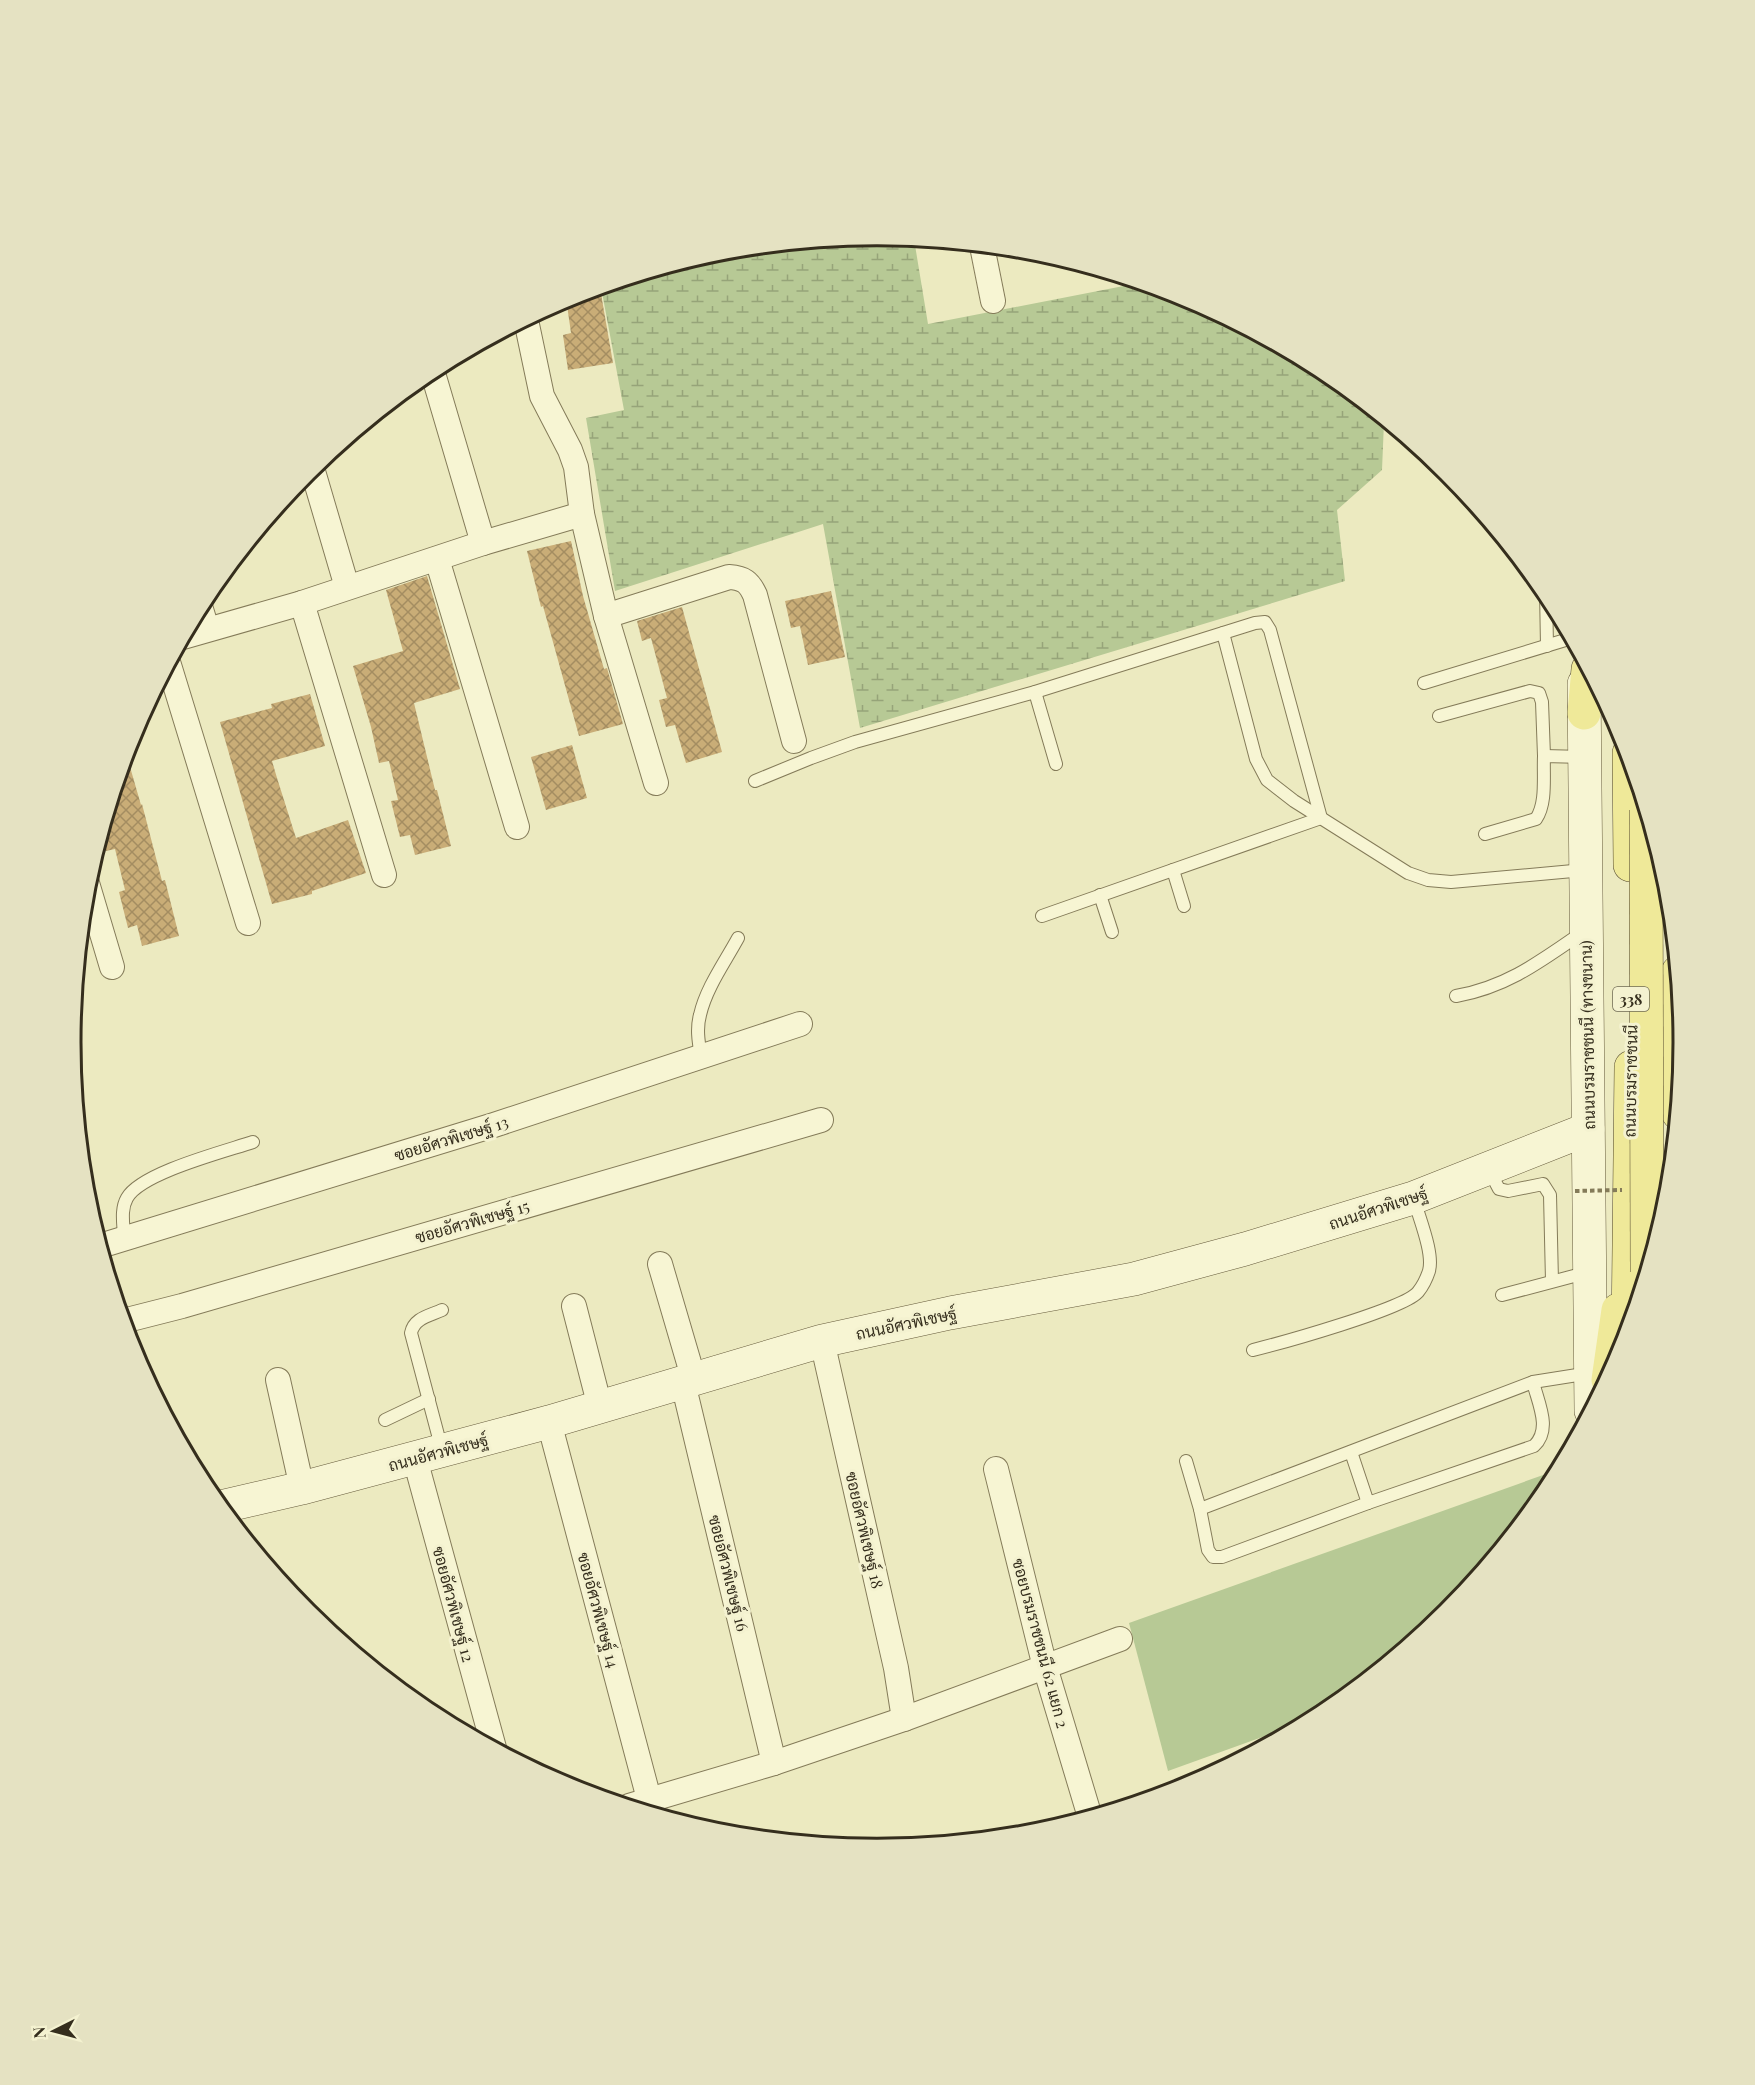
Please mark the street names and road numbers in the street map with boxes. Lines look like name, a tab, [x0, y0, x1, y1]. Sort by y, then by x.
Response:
street label: ถนนบรมราชชนนี (ทางขนาน)	[1575, 940, 1599, 1130]
road number: 338	[1613, 987, 1649, 1011]
street label: ถนนบรมราชชนนี	[1619, 1024, 1641, 1138]
street label: ซอยอัศวพิเชษฐ์ 13	[391, 1110, 511, 1166]
street label: ถนนอัศวพิเชษฐ์	[1326, 1181, 1430, 1235]
street label: ซอยอัศวพิเชษฐ์ 15	[412, 1194, 532, 1248]
street label: ถนนอัศวพิเชษฐ์	[853, 1301, 959, 1345]
street label: ถนนอัศวพิเชษฐ์	[386, 1428, 490, 1476]
street label: ซอยอัศวพิเชษฐ์ 18	[840, 1469, 890, 1591]
street label: ซอยอัศวพิเชษฐ์ 16	[703, 1512, 755, 1634]
street label: ซอยอัศวพิเชษฐ์ 12	[428, 1544, 480, 1664]
street label: ซอยอัศวพิเชษฐ์ 14	[572, 1550, 626, 1671]
street label: ซอยบรมราชชนนี 62 แยก 2	[1008, 1556, 1074, 1730]

